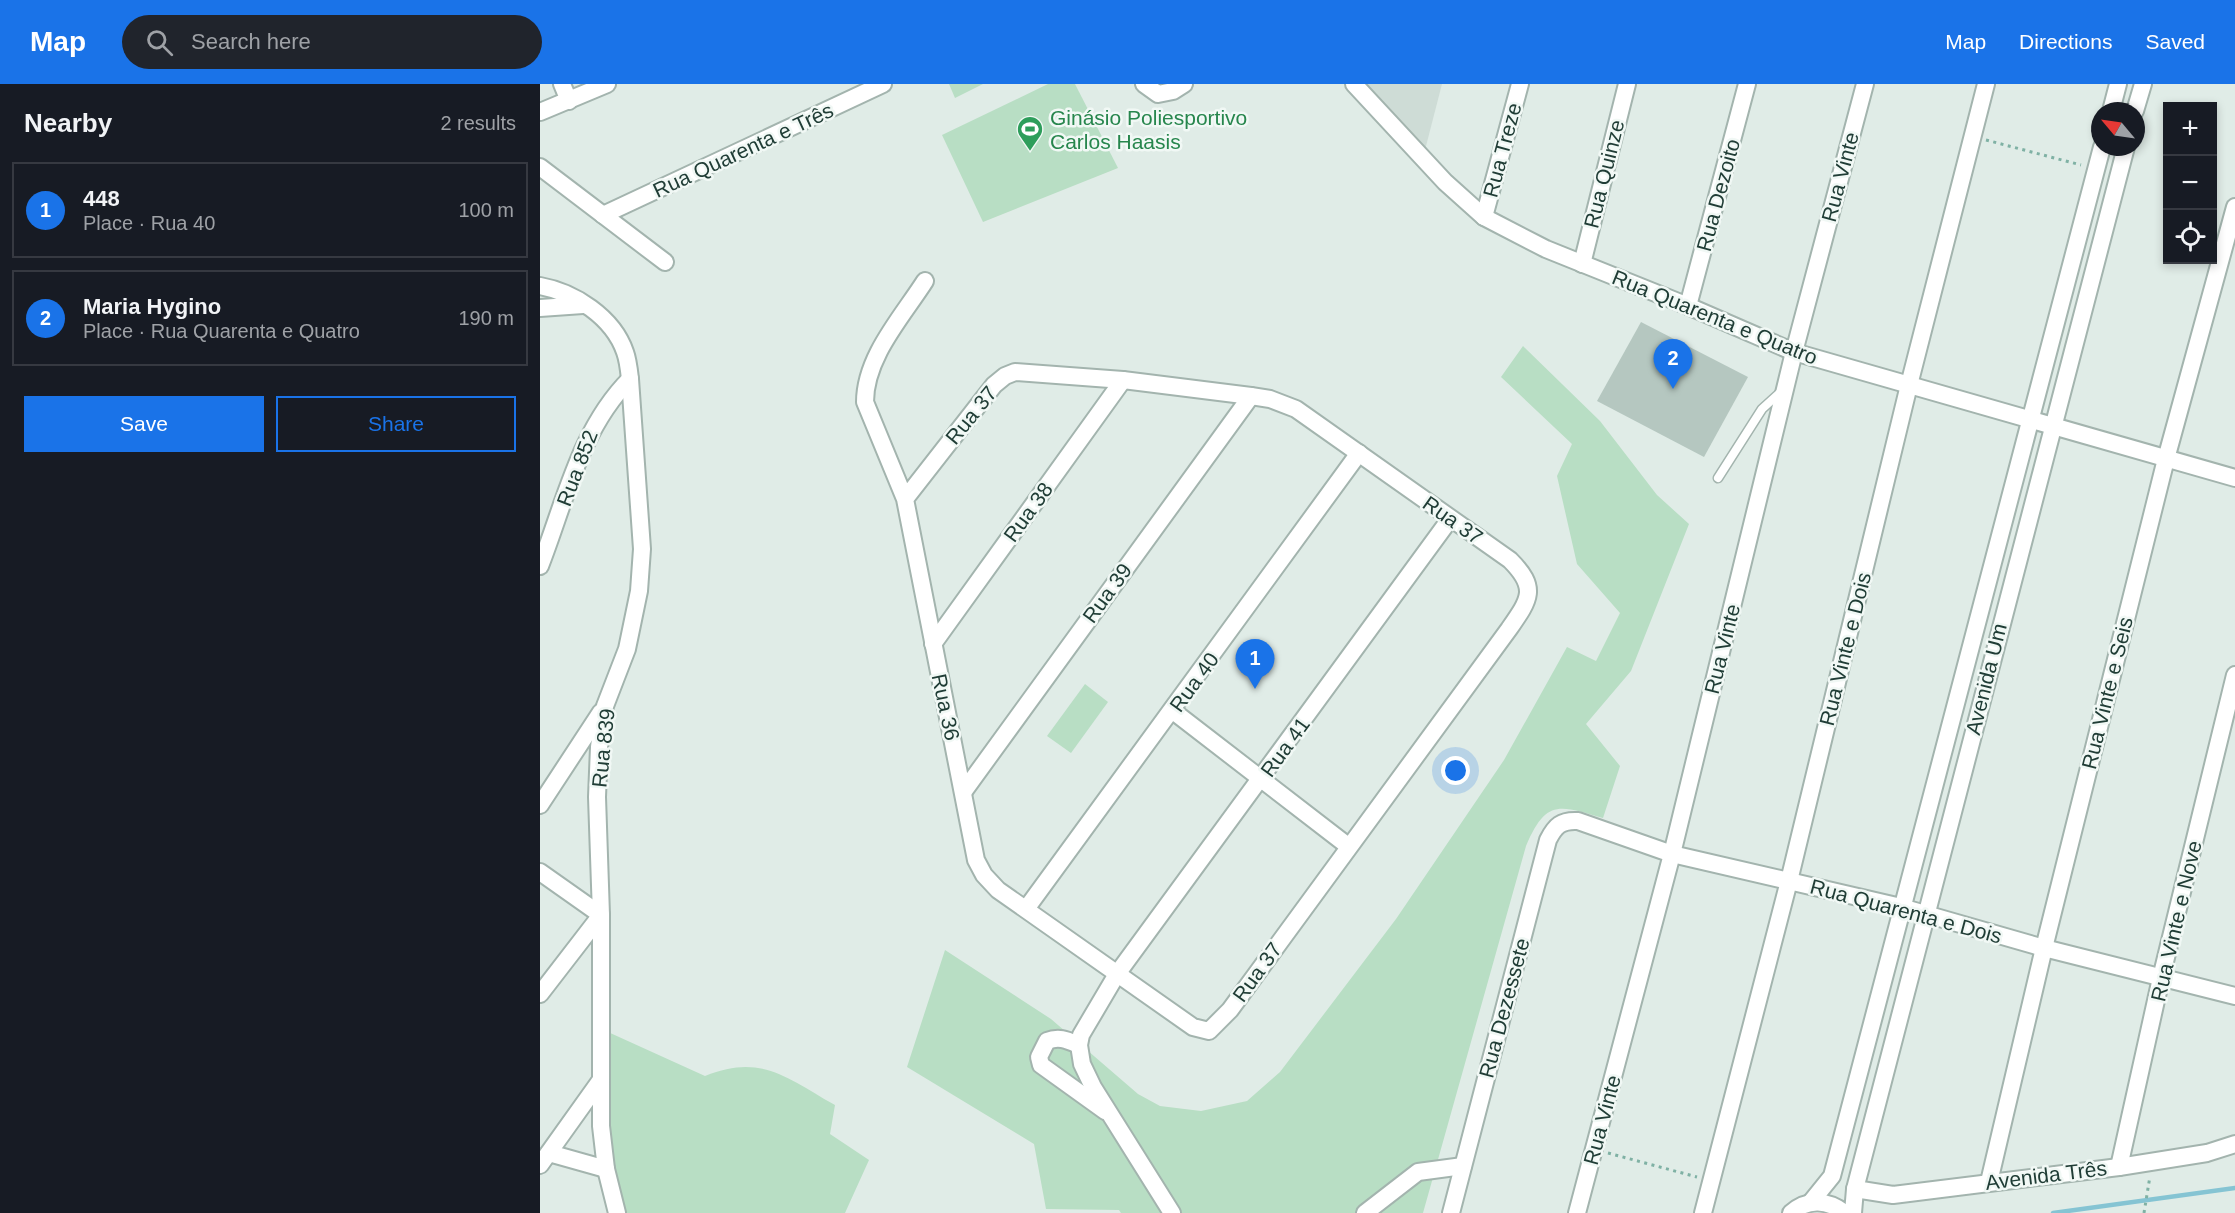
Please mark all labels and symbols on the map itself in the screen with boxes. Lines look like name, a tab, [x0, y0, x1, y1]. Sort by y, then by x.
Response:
street label: Rua Quarenta e Três	[649, 98, 837, 202]
street label: Rua Treze	[1478, 100, 1526, 200]
north arrow	[2091, 102, 2145, 156]
place label: Ginásio Poliesportivo Carlos Haasis	[1050, 106, 1247, 153]
sports icon: Ginásio Poliesportivo Carlos Haasis	[1015, 114, 1045, 152]
street label: Rua Quinze	[1579, 117, 1629, 231]
street label: Rua Vinte	[1817, 130, 1863, 224]
street label: Rua Dezoito	[1692, 136, 1744, 254]
street label: Rua Quarenta e Quatro	[1609, 265, 1821, 369]
pin: 2	[1654, 340, 1692, 389]
street label: Rua 37	[941, 381, 1001, 449]
street label: Rua 852	[552, 427, 602, 509]
street label: Rua 38	[999, 478, 1057, 546]
street label: Rua 37	[1419, 491, 1487, 549]
street label: Rua 39	[1078, 559, 1136, 627]
street label: Rua Vinte e Dois	[1815, 570, 1875, 728]
street label: Rua Vinte	[1700, 602, 1744, 696]
street label: Rua Vinte e Seis	[2077, 615, 2137, 771]
street label: Avenida Um	[1961, 621, 2011, 737]
pin: 1	[1236, 640, 1274, 689]
street label: Rua 40	[1165, 648, 1223, 716]
street label: Rua 36	[928, 671, 964, 743]
street label: Rua 839	[587, 707, 619, 789]
street label: Rua 41	[1256, 713, 1314, 781]
your location	[1441, 756, 1470, 785]
street label: Rua Vinte e Nove	[2146, 838, 2206, 1004]
street label: Rua Quarenta e Dois	[1808, 874, 2004, 948]
street label: Rua Dezessete	[1474, 936, 1534, 1080]
street label: Rua 37	[1228, 938, 1286, 1006]
street label: Rua Vinte	[1579, 1073, 1625, 1167]
street label: Avenida Três	[1984, 1156, 2108, 1194]

